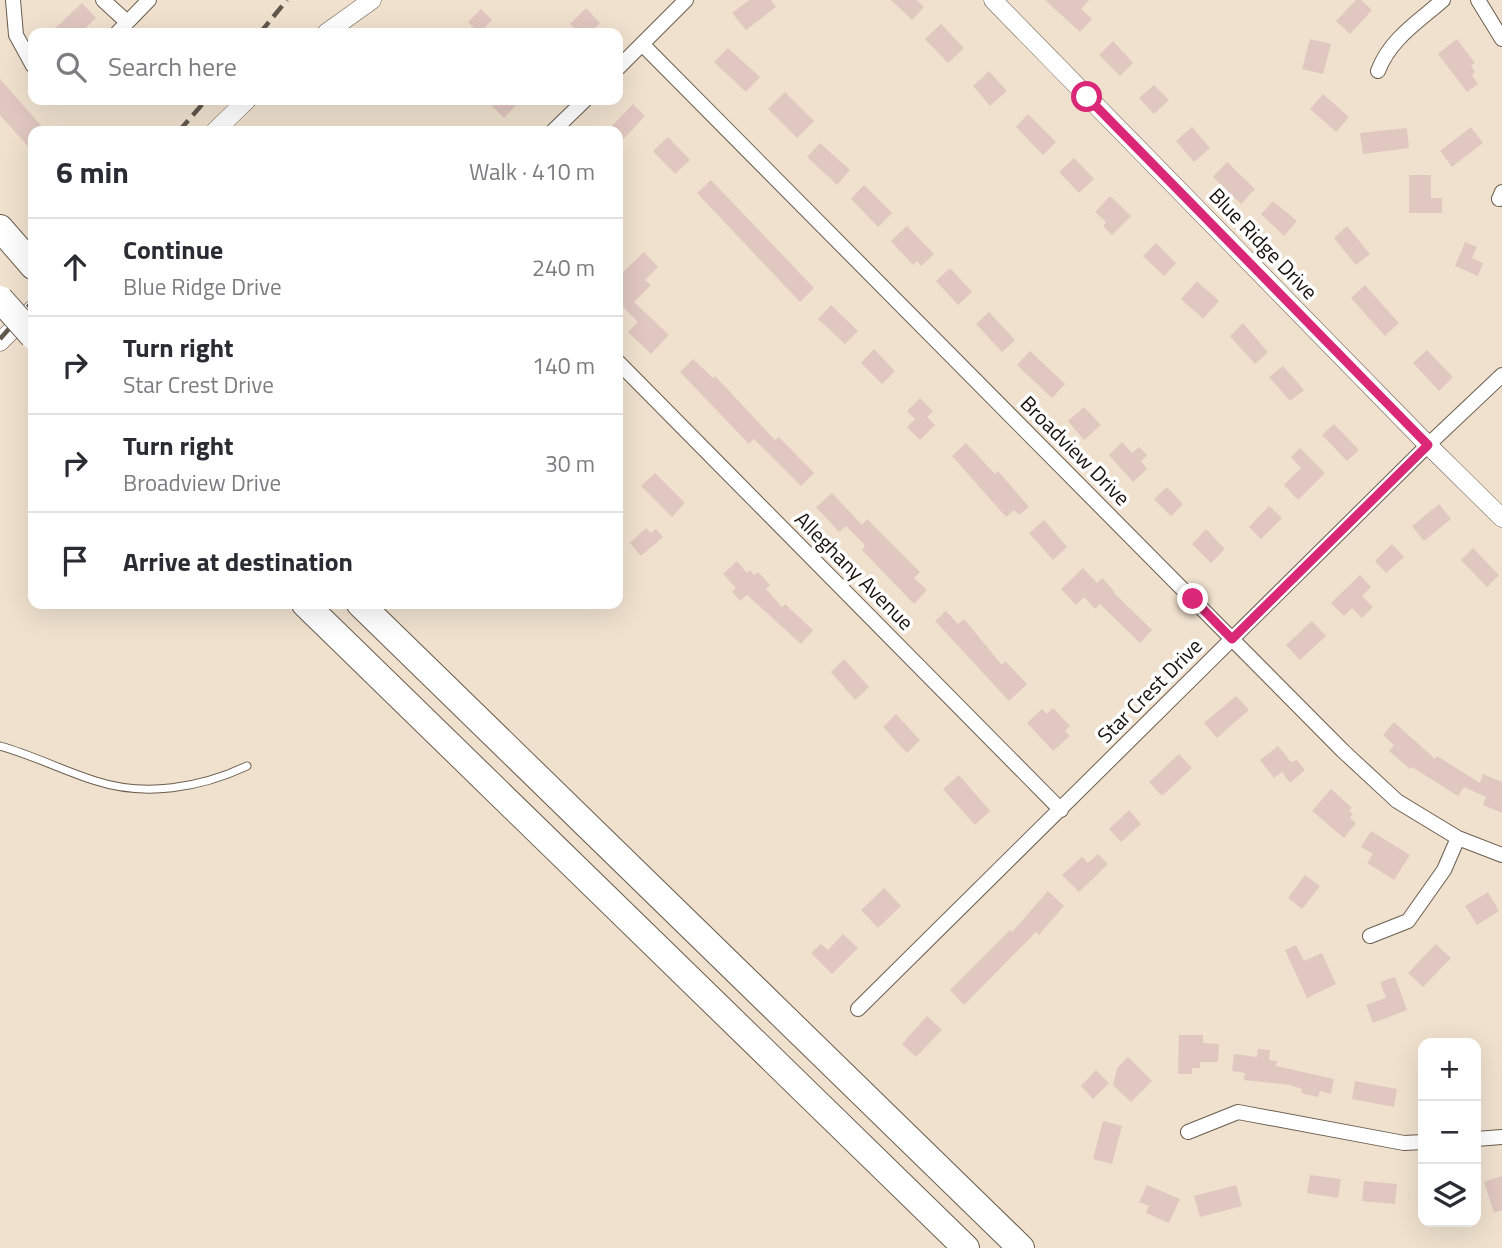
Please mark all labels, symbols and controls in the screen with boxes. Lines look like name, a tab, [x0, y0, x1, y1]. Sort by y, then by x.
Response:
search box	[28, 28, 623, 105]
text: Search here	[108, 47, 237, 86]
icon: search	[52, 48, 90, 86]
route start	[1071, 81, 1102, 112]
text: 6 min	[56, 149, 129, 195]
text: Walk · 410 m	[469, 154, 595, 189]
street label: Blue Ridge Drive	[1202, 180, 1326, 306]
text: Continue	[123, 230, 223, 269]
icon: ahead	[56, 248, 94, 286]
text: 240 m	[532, 250, 595, 285]
text: Blue Ridge Drive	[123, 269, 282, 304]
text: Turn right	[123, 328, 234, 367]
icon: right	[56, 346, 94, 384]
text: 140 m	[532, 348, 595, 383]
text: Star Crest Drive	[123, 367, 274, 402]
street label: Broadview Drive	[1013, 388, 1138, 513]
text: Turn right	[123, 426, 234, 465]
icon: right	[56, 444, 94, 482]
text: 30 m	[545, 446, 595, 481]
text: Broadview Drive	[123, 465, 281, 500]
street label: Alleghany Avenue	[788, 503, 922, 637]
icon: arrive	[56, 542, 94, 580]
text: Arrive at destination	[123, 542, 353, 581]
route end	[1177, 583, 1208, 614]
street label: Star Crest Drive	[1089, 630, 1209, 750]
map controls	[1418, 1038, 1481, 1227]
button: +	[1418, 1038, 1481, 1101]
button: −	[1418, 1101, 1481, 1164]
button: layers	[1418, 1164, 1481, 1227]

